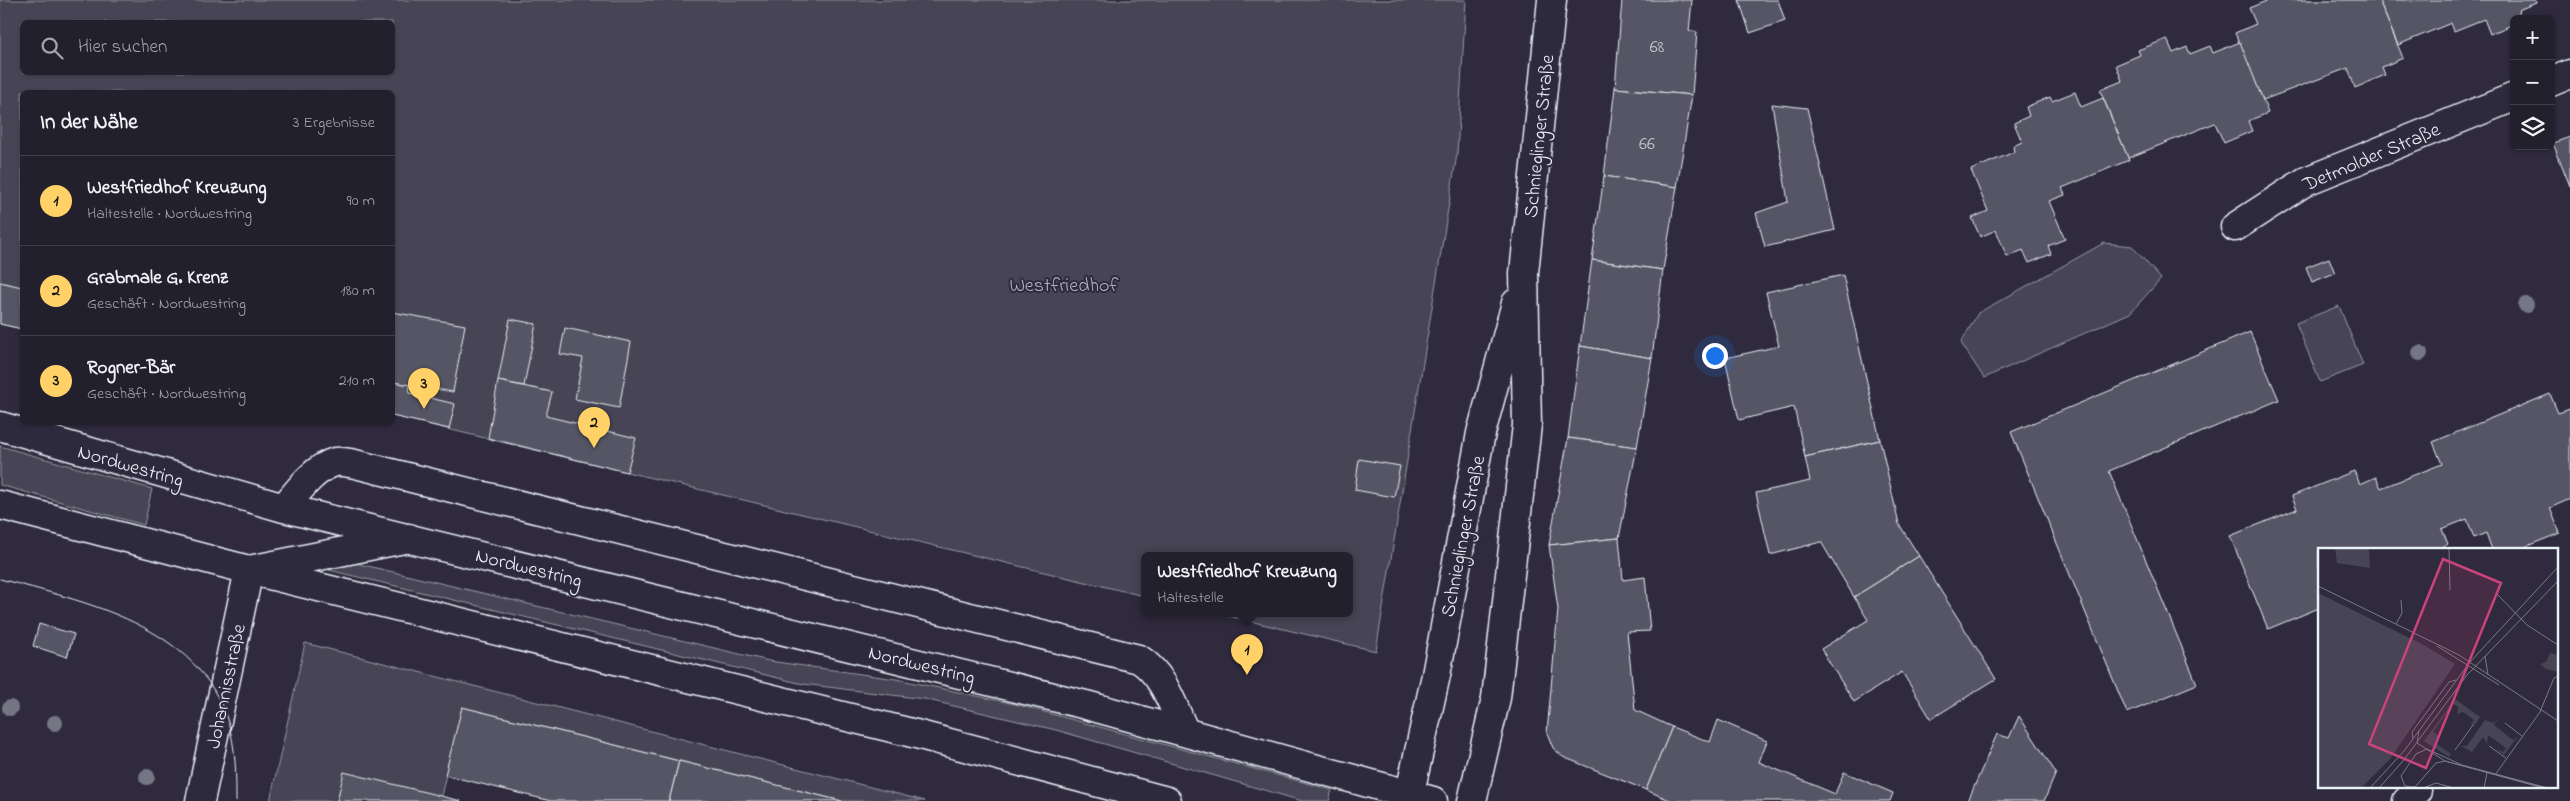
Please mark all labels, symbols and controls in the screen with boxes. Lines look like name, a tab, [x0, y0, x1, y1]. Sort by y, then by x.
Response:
map controls	[2510, 15, 2555, 150]
button: +	[2510, 15, 2555, 60]
search box	[20, 20, 395, 75]
icon: search	[38, 34, 66, 62]
text: Hier suchen	[78, 34, 167, 61]
house number: 68	[1650, 35, 1665, 61]
street label: Schnieglinger Straße	[1518, 53, 1564, 219]
button: −	[2510, 60, 2555, 105]
button: layers	[2510, 105, 2555, 150]
text: In der Nähe	[40, 108, 138, 138]
text: 3 Ergebnisse	[293, 111, 375, 135]
street label: Detmolder Straße	[2298, 116, 2445, 201]
house number: 66	[1639, 132, 1655, 158]
text: Westfriedhof Kreuzung	[87, 175, 267, 202]
text: 1	[53, 189, 59, 213]
text: 90 m	[347, 189, 375, 213]
text: Haltestelle · Nordwestring	[87, 202, 252, 226]
text: Grabmale G. Krenz	[87, 265, 228, 292]
park label: Westfriedhof	[1009, 272, 1119, 301]
text: 2	[52, 279, 60, 303]
text: 180 m	[341, 279, 375, 303]
text: Geschäft · Nordwestring	[87, 292, 246, 316]
your location	[1702, 343, 1728, 369]
text: Rogner-Bär	[87, 355, 175, 382]
pin: 3	[408, 368, 440, 409]
text: 3	[53, 369, 59, 393]
text: 210 m	[339, 369, 375, 393]
text: Geschäft · Nordwestring	[87, 382, 246, 406]
pin: 2	[578, 407, 610, 448]
street label: Nordwestring	[74, 438, 187, 497]
street label: Schnieglinger Straße	[1435, 453, 1495, 620]
street label: Nordwestring	[472, 542, 585, 598]
inset map	[2318, 548, 2558, 788]
popup	[1141, 552, 1353, 617]
text: Westfriedhof Kreuzung	[1157, 559, 1337, 586]
text: Haltestelle	[1157, 586, 1224, 610]
street label: Johannisstraße	[200, 622, 255, 751]
pin: 1	[1231, 634, 1263, 675]
street label: Nordwestring	[865, 639, 978, 695]

